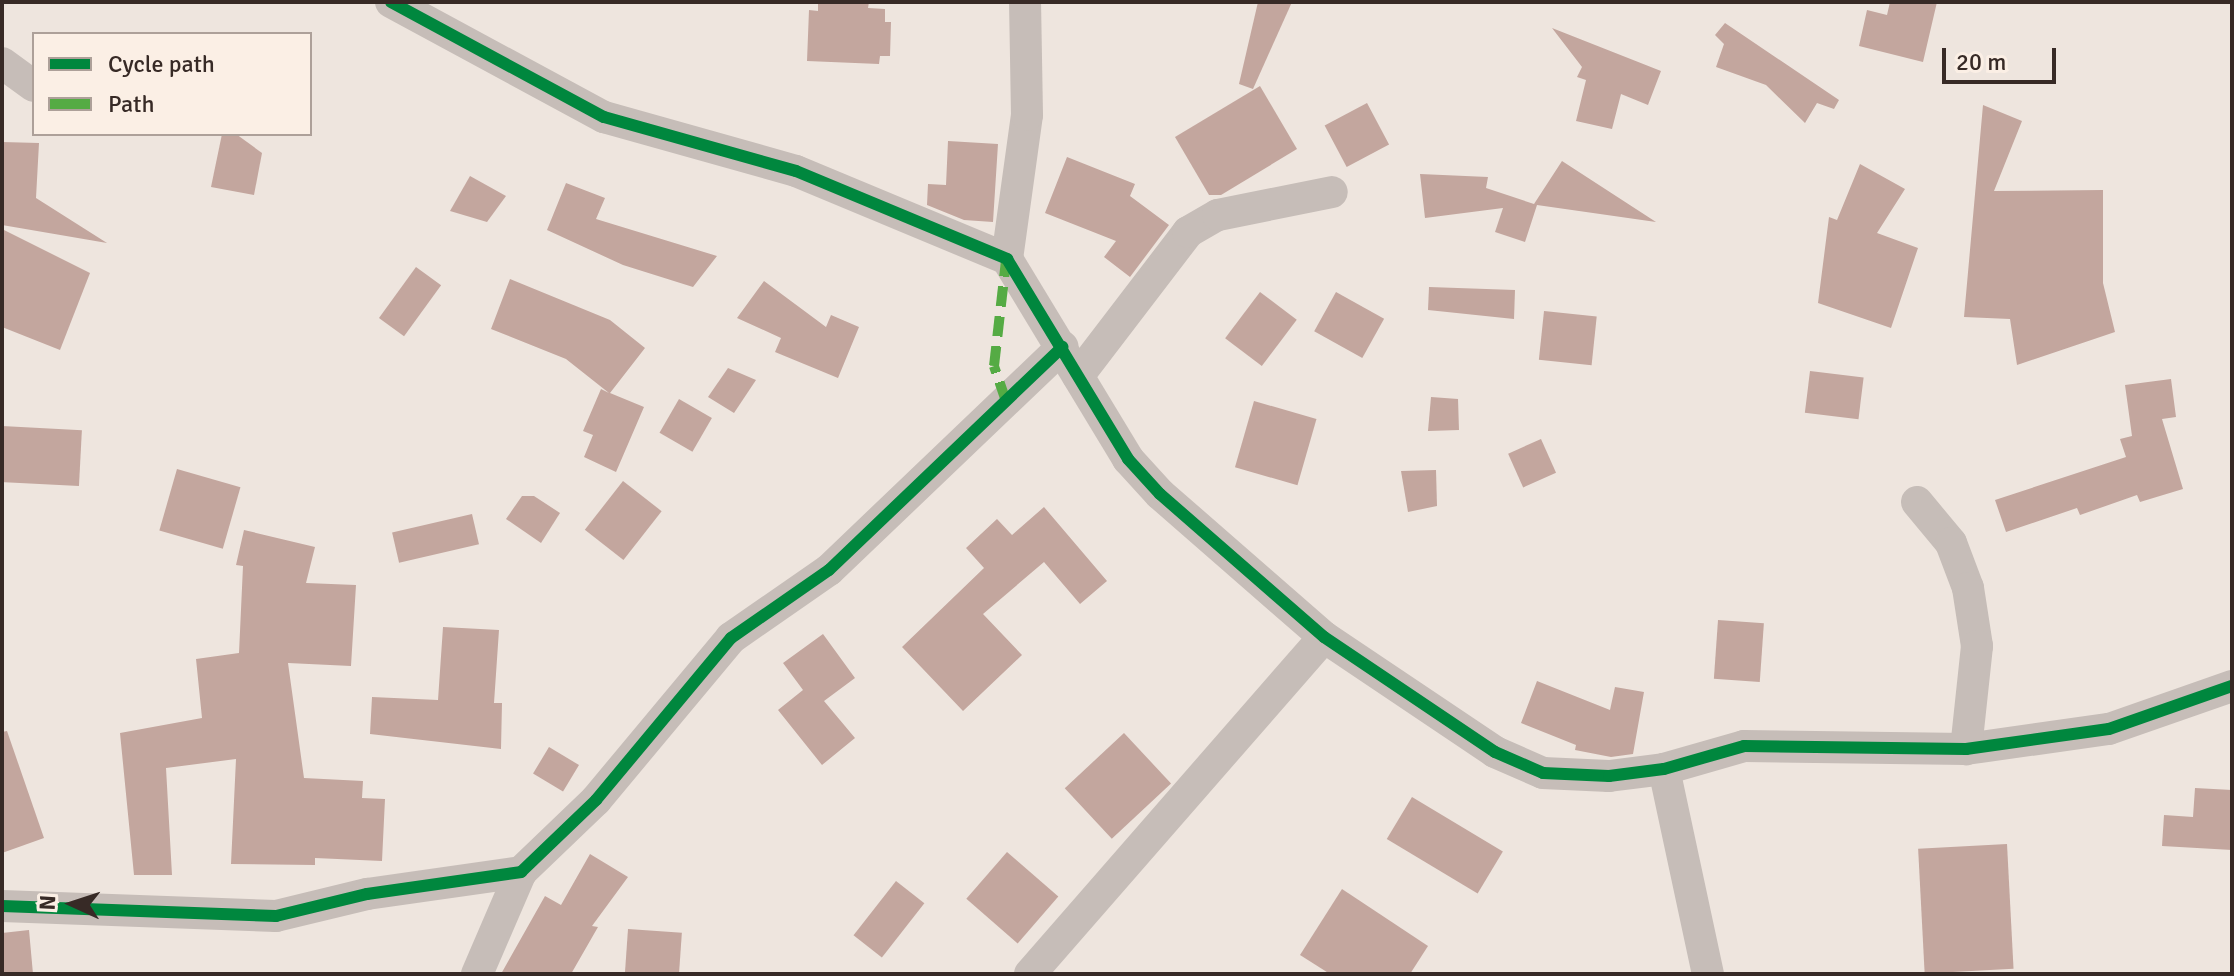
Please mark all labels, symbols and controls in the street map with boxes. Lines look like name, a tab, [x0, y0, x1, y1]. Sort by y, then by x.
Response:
legend	[32, 32, 312, 136]
scale bar	[1946, 32, 2060, 82]
text: 20 m	[1956, 47, 2006, 77]
text: Cycle path	[108, 49, 215, 79]
text: Path	[108, 89, 154, 119]
north arrow	[32, 864, 112, 944]
text: N	[34, 894, 61, 911]

